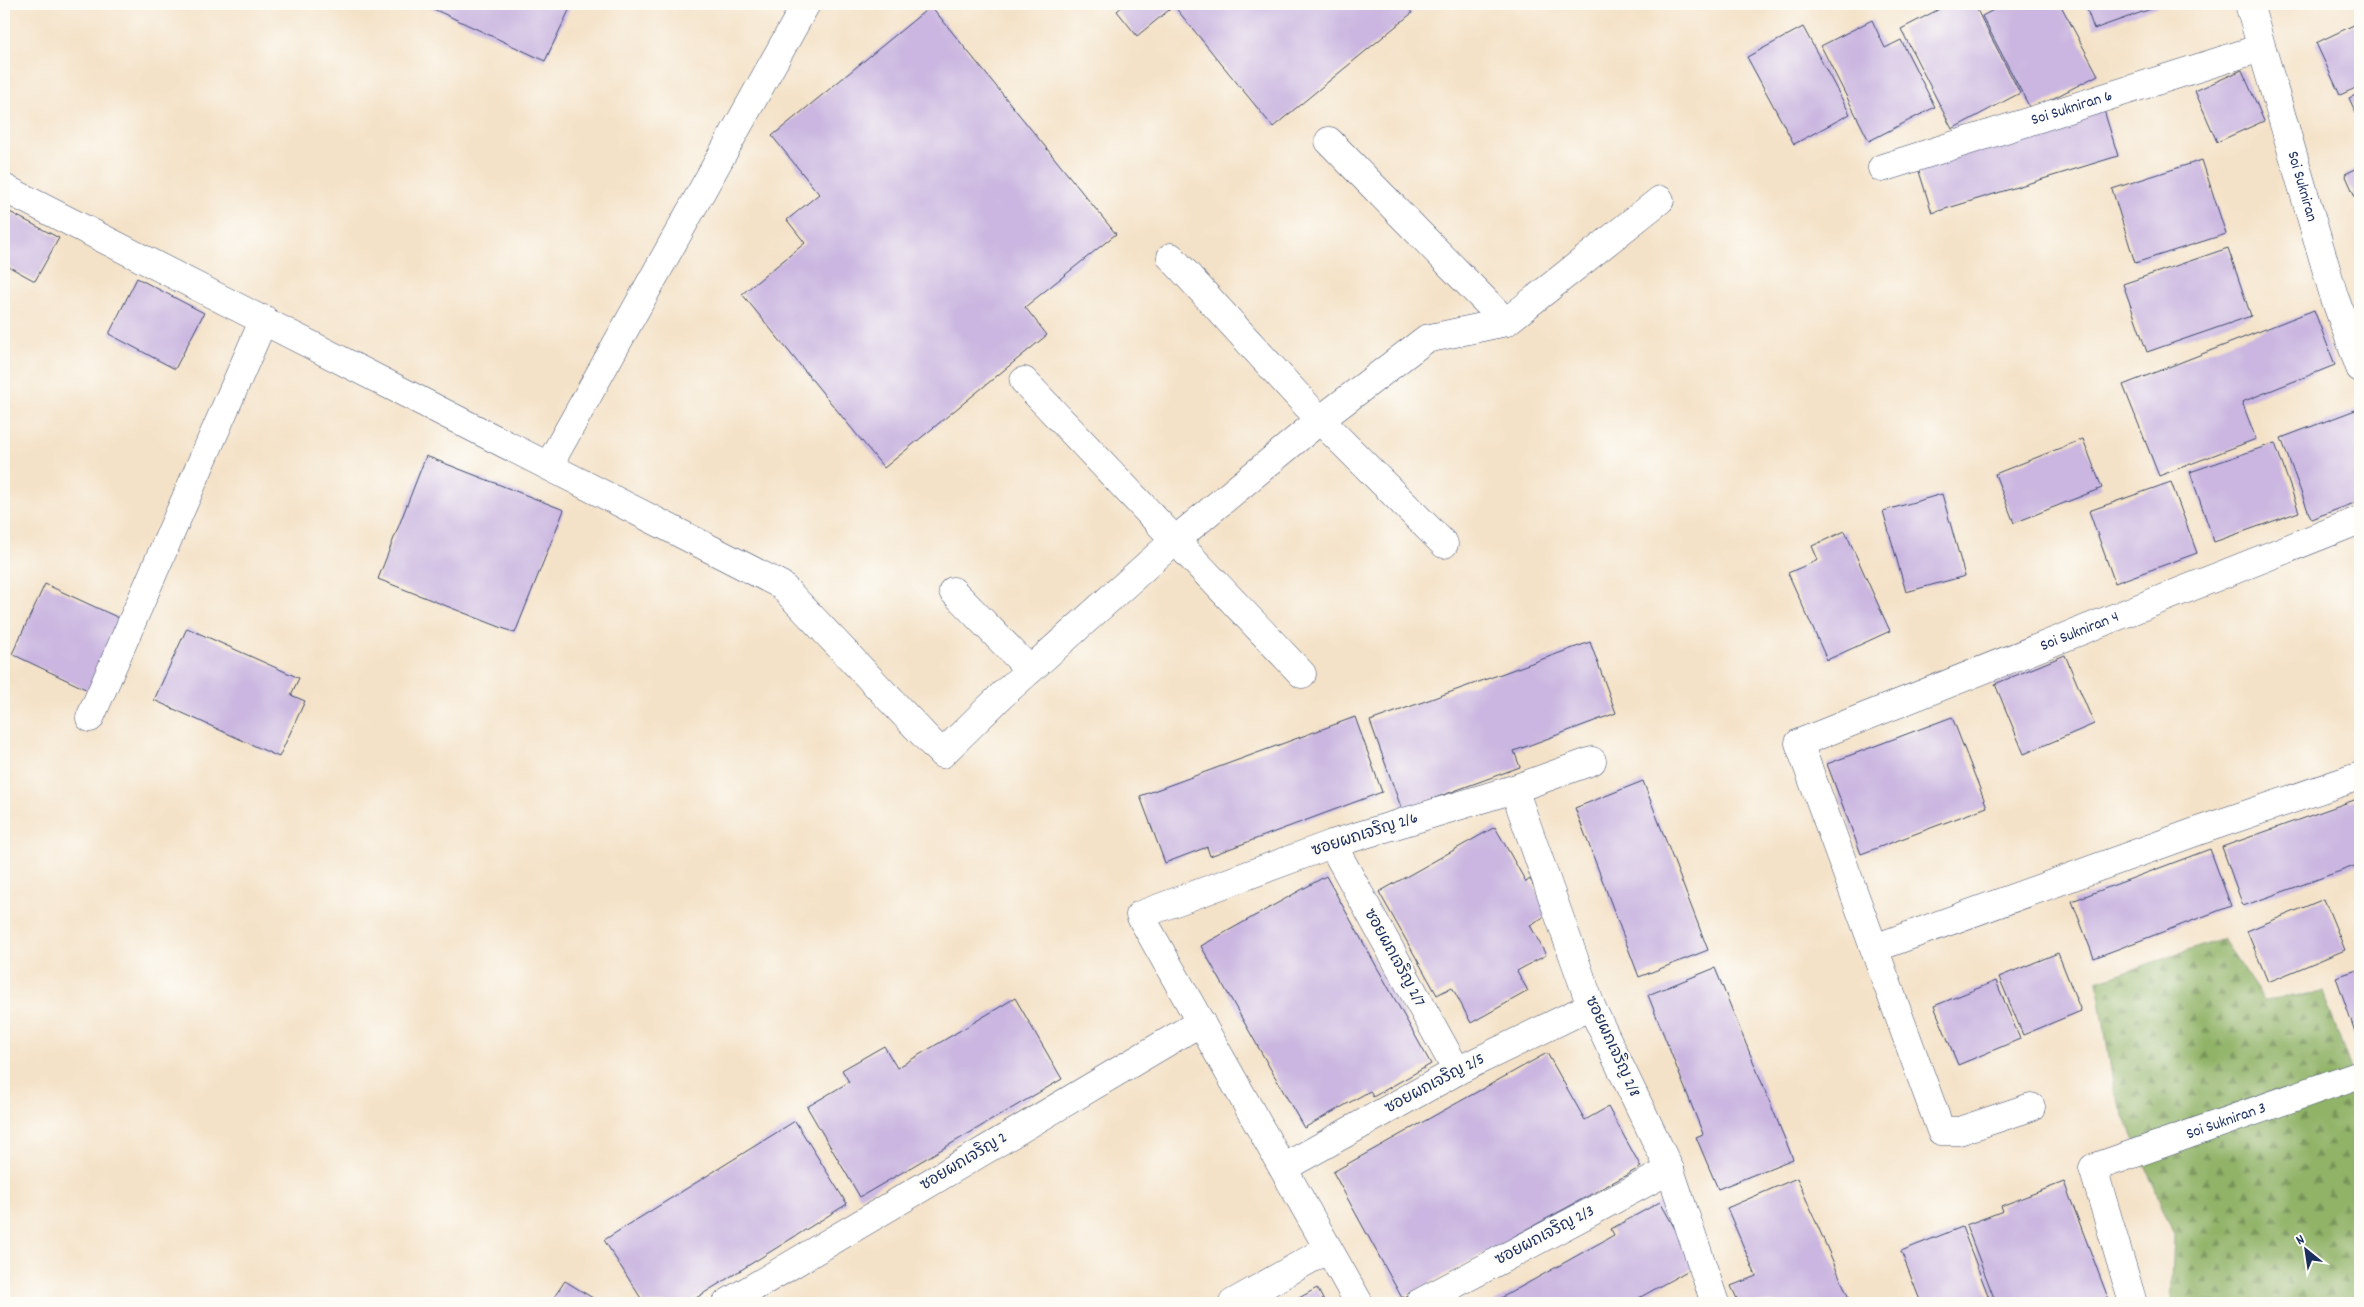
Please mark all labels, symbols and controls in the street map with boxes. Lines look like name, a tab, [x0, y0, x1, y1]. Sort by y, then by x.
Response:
street label: Soi Sukniran 6	[2028, 84, 2115, 132]
street label: Soi Sukniran	[2281, 148, 2323, 224]
street label: Soi Sukniran 4	[2037, 605, 2122, 657]
street label: ซอยผถเจริญ 2/6	[1309, 806, 1421, 863]
street label: ซอยผถเจริญ 2/7	[1358, 904, 1431, 1011]
street label: ซอยผถเจริญ 2/8	[1579, 992, 1646, 1101]
street label: ซอยผถเจริญ 2/5	[1381, 1047, 1489, 1120]
street label: Soi Sukniran 3	[2183, 1096, 2269, 1146]
street label: ซอยผถเจริญ 2	[916, 1126, 1012, 1197]
street label: ซอยผถเจริญ 2/3	[1491, 1199, 1599, 1272]
north arrow	[2282, 1224, 2332, 1274]
text: N	[2293, 1230, 2309, 1251]

